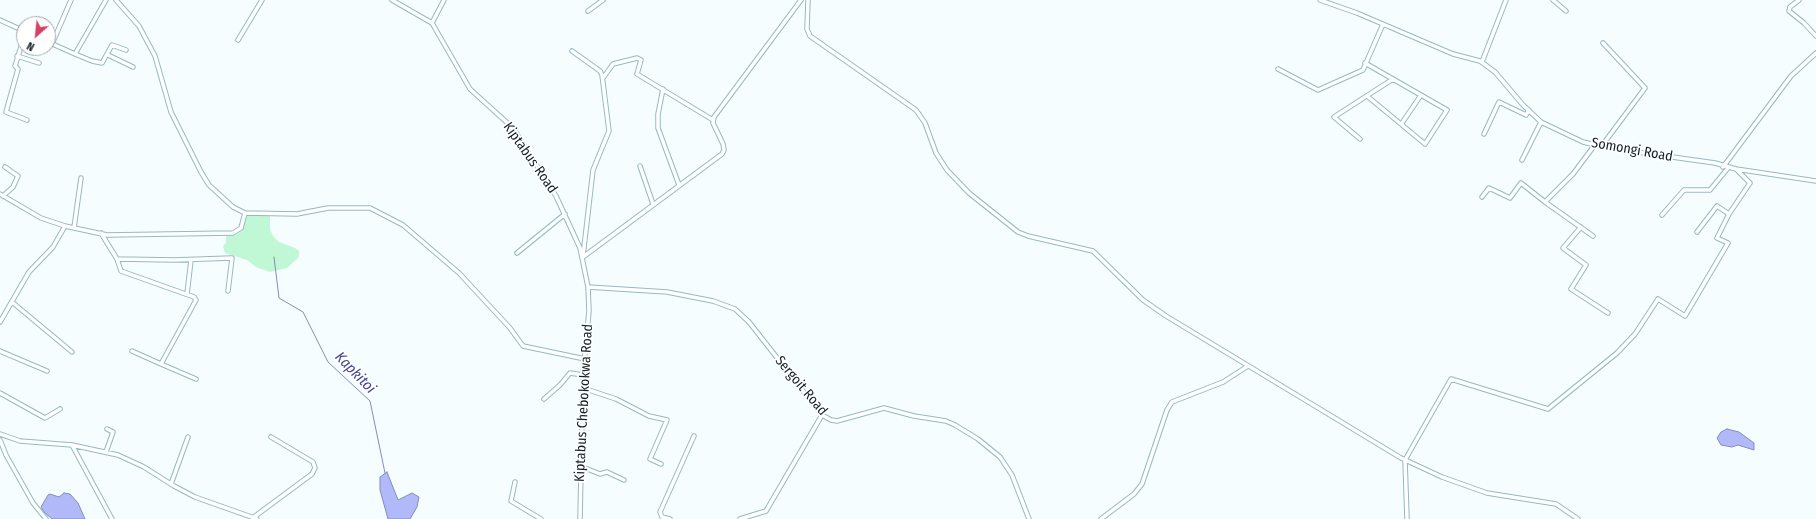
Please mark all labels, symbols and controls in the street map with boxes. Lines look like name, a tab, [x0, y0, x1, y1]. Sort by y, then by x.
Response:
north arrow	[16, 16, 56, 56]
text: N	[25, 39, 37, 54]
street label: Kiptabus Road	[499, 119, 561, 197]
street label: Somongi Road	[1590, 135, 1674, 165]
street label: Kiptabus Chebokokwa Road	[571, 324, 597, 482]
water label: Kapkitoi	[331, 348, 379, 398]
street label: Sergoit Road	[771, 353, 831, 419]

